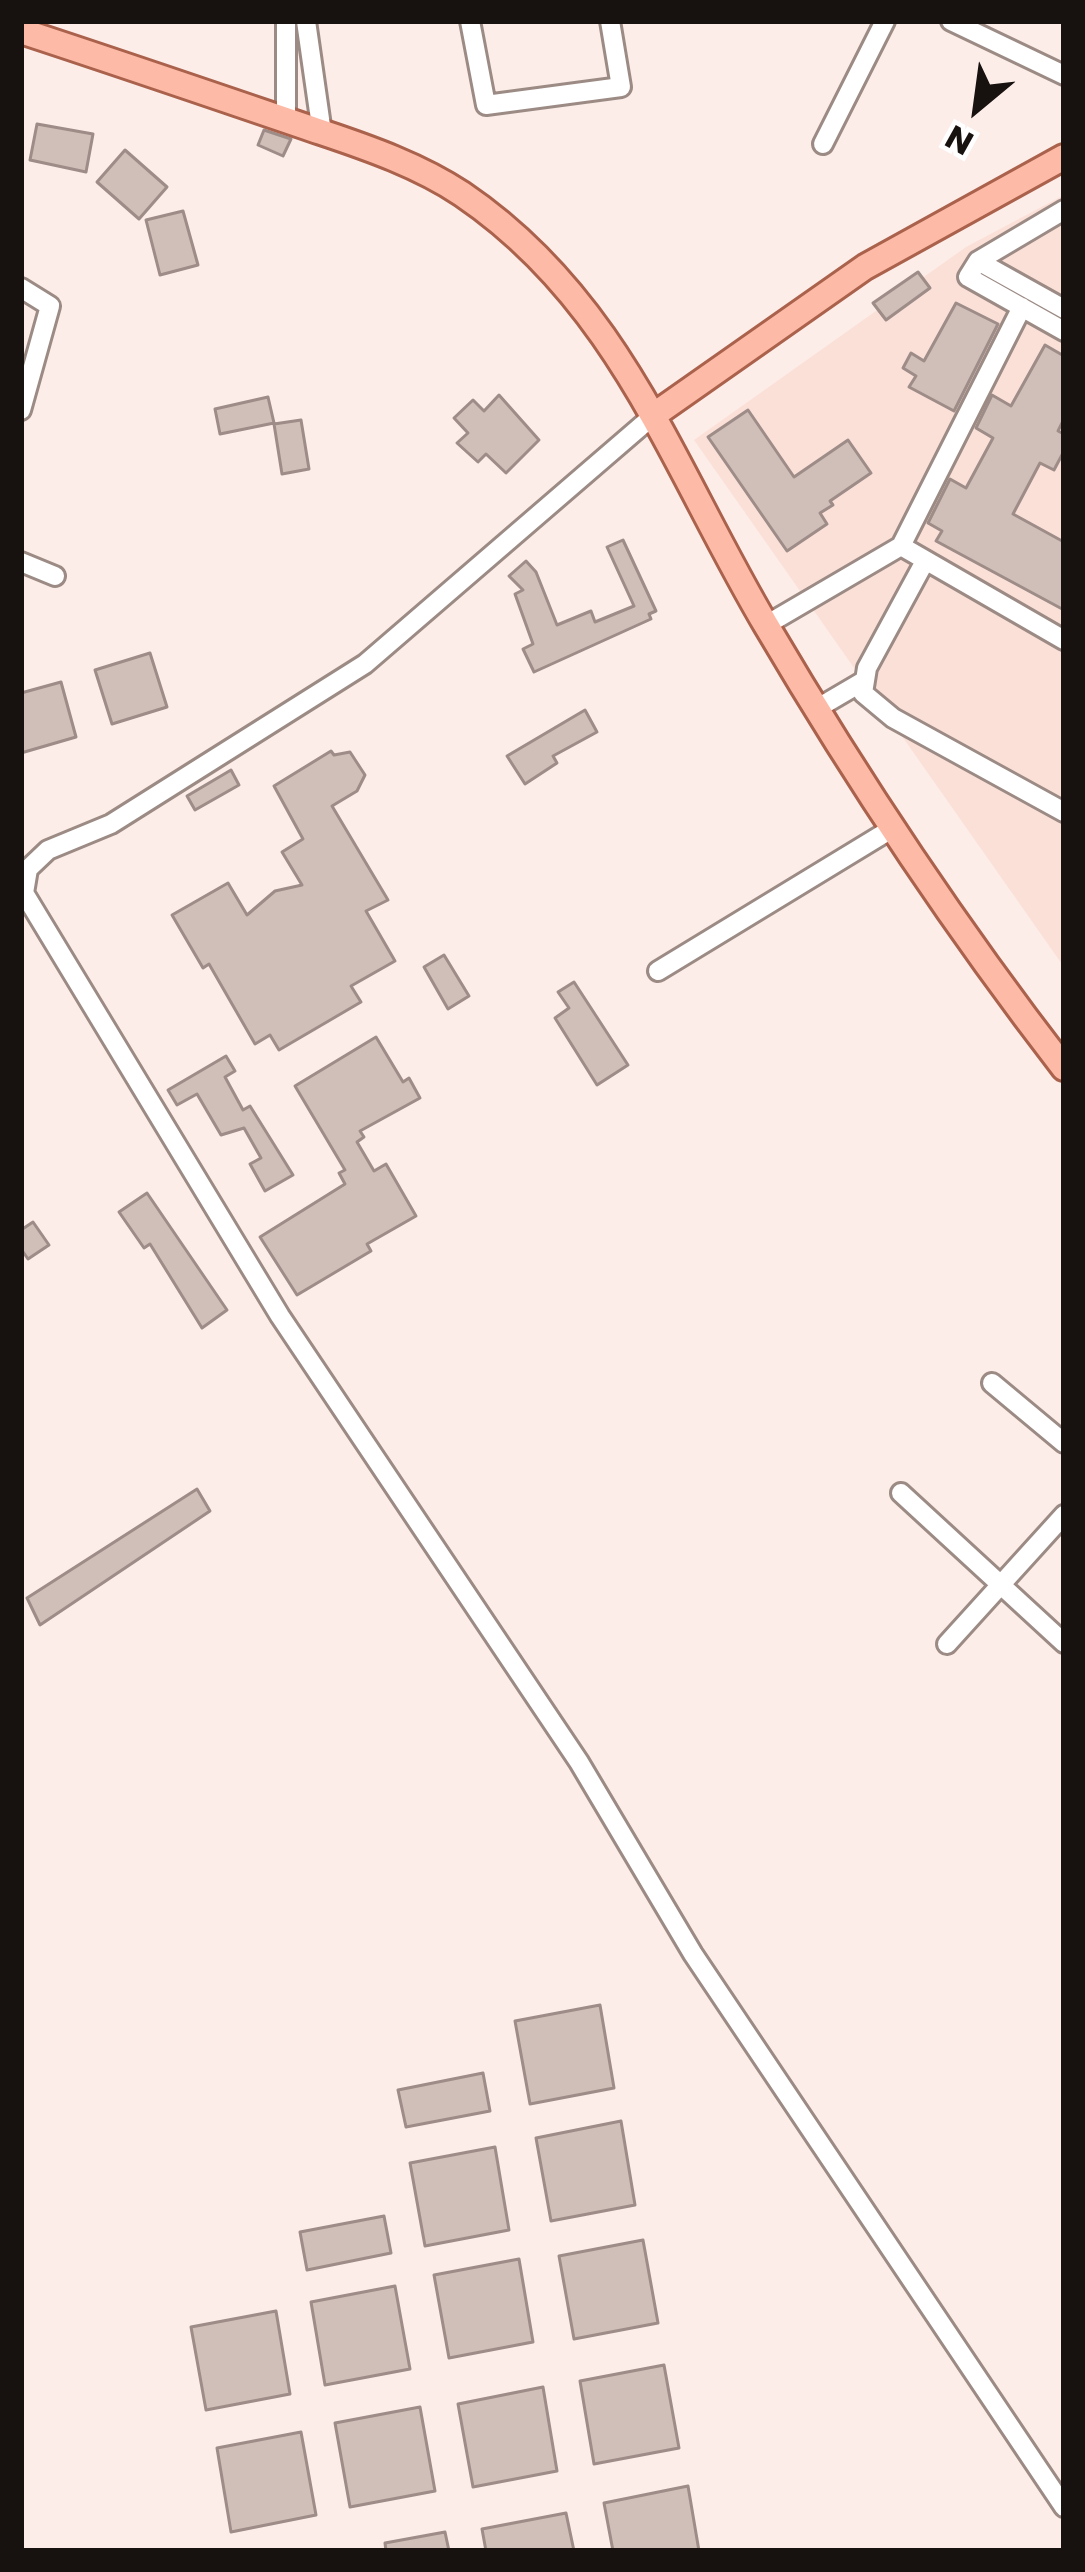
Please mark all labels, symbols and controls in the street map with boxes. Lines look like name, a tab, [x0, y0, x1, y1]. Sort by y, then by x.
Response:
north arrow	[917, 48, 1037, 168]
text: N	[937, 113, 982, 166]

